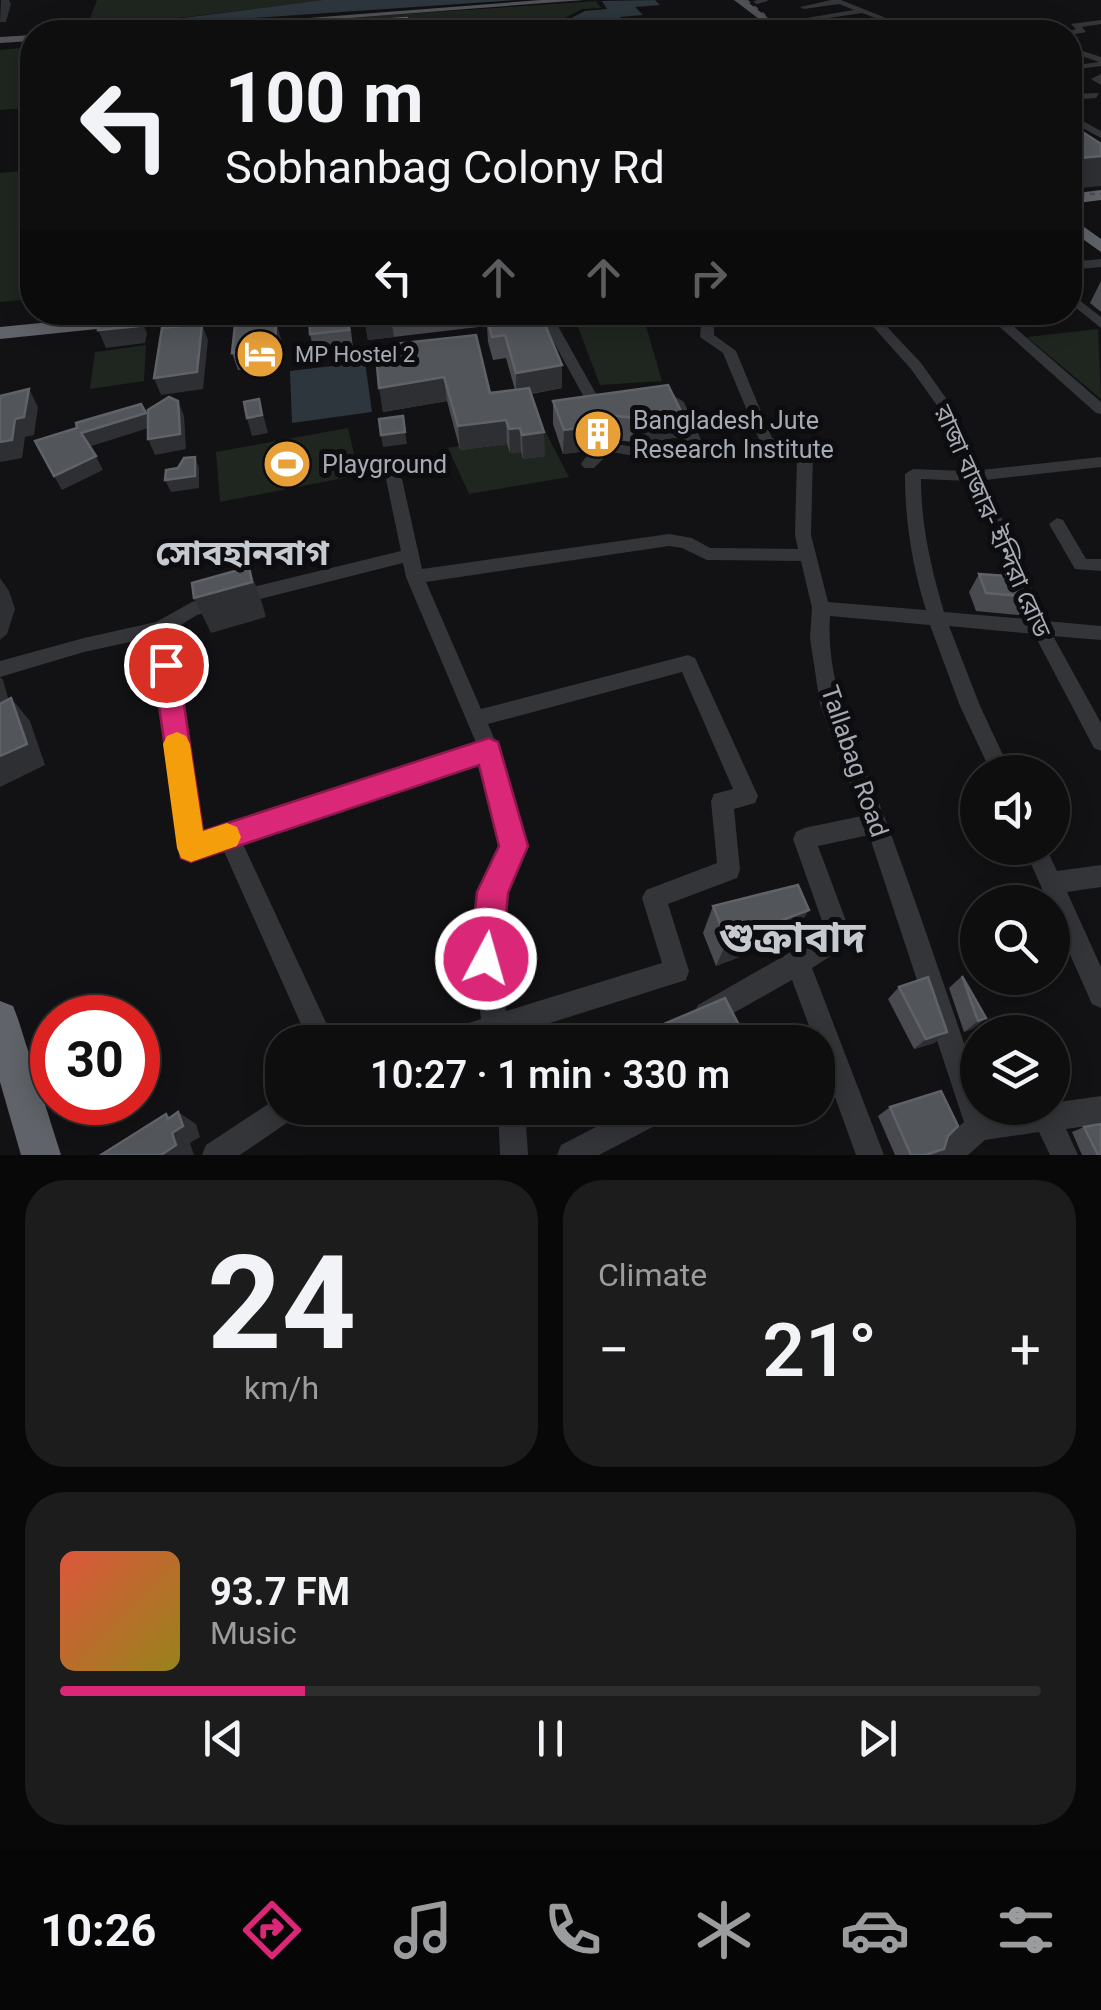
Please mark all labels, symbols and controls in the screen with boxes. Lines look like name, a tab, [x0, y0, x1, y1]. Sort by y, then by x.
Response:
text: 100 m	[225, 57, 424, 139]
icon: left	[60, 60, 190, 190]
text: Sobhanbag Colony Rd	[225, 141, 665, 194]
icon: left	[366, 250, 421, 305]
icon: ahead	[471, 250, 526, 305]
icon: ahead	[576, 250, 631, 305]
icon: right	[681, 250, 736, 305]
hotel icon: MP Hostel 2	[234, 328, 286, 380]
place label: MP Hostel 2	[295, 342, 415, 367]
street label: রাজা বাজার- ইন্দিরা রোড	[928, 400, 1057, 643]
place label: Bangladesh Jute Research Institute	[633, 406, 834, 464]
building icon: Bangladesh Jute Research Institute	[572, 408, 624, 460]
sports icon: Playground	[261, 438, 313, 490]
place label: Playground	[322, 450, 447, 479]
district label: সোবহানবাগ	[155, 533, 330, 574]
pin	[124, 623, 209, 708]
icon: arrive	[139, 638, 194, 693]
street label: Tallabag Road	[815, 682, 894, 841]
map controls	[960, 755, 1070, 1125]
button: sound	[960, 755, 1070, 865]
button: search	[960, 885, 1070, 995]
position arrow	[434, 907, 538, 1011]
district label: শুক্রাবাদ	[719, 913, 866, 962]
speed limit sign: 30	[30, 995, 160, 1125]
button: layers	[960, 1015, 1070, 1125]
text: 10:27 · 1 min · 330 m	[370, 1053, 730, 1097]
text: 24	[207, 1227, 356, 1380]
text: Climate	[598, 1256, 707, 1294]
text: 21°	[762, 1306, 877, 1394]
text: −	[598, 1318, 629, 1382]
text: +	[1010, 1318, 1041, 1382]
text: km/h	[244, 1369, 319, 1407]
text: 93.7 FM	[210, 1570, 350, 1614]
text: Music	[210, 1614, 297, 1652]
icon: previous	[196, 1711, 251, 1766]
icon: pause	[523, 1711, 578, 1766]
icon: next	[850, 1711, 905, 1766]
icon: directions	[237, 1895, 307, 1965]
icon: music	[388, 1895, 458, 1965]
icon: phone	[538, 1895, 608, 1965]
icon: climate	[689, 1895, 759, 1965]
icon: car	[840, 1895, 910, 1965]
icon: filters	[991, 1895, 1061, 1965]
text: 10:26	[40, 1904, 156, 1957]

